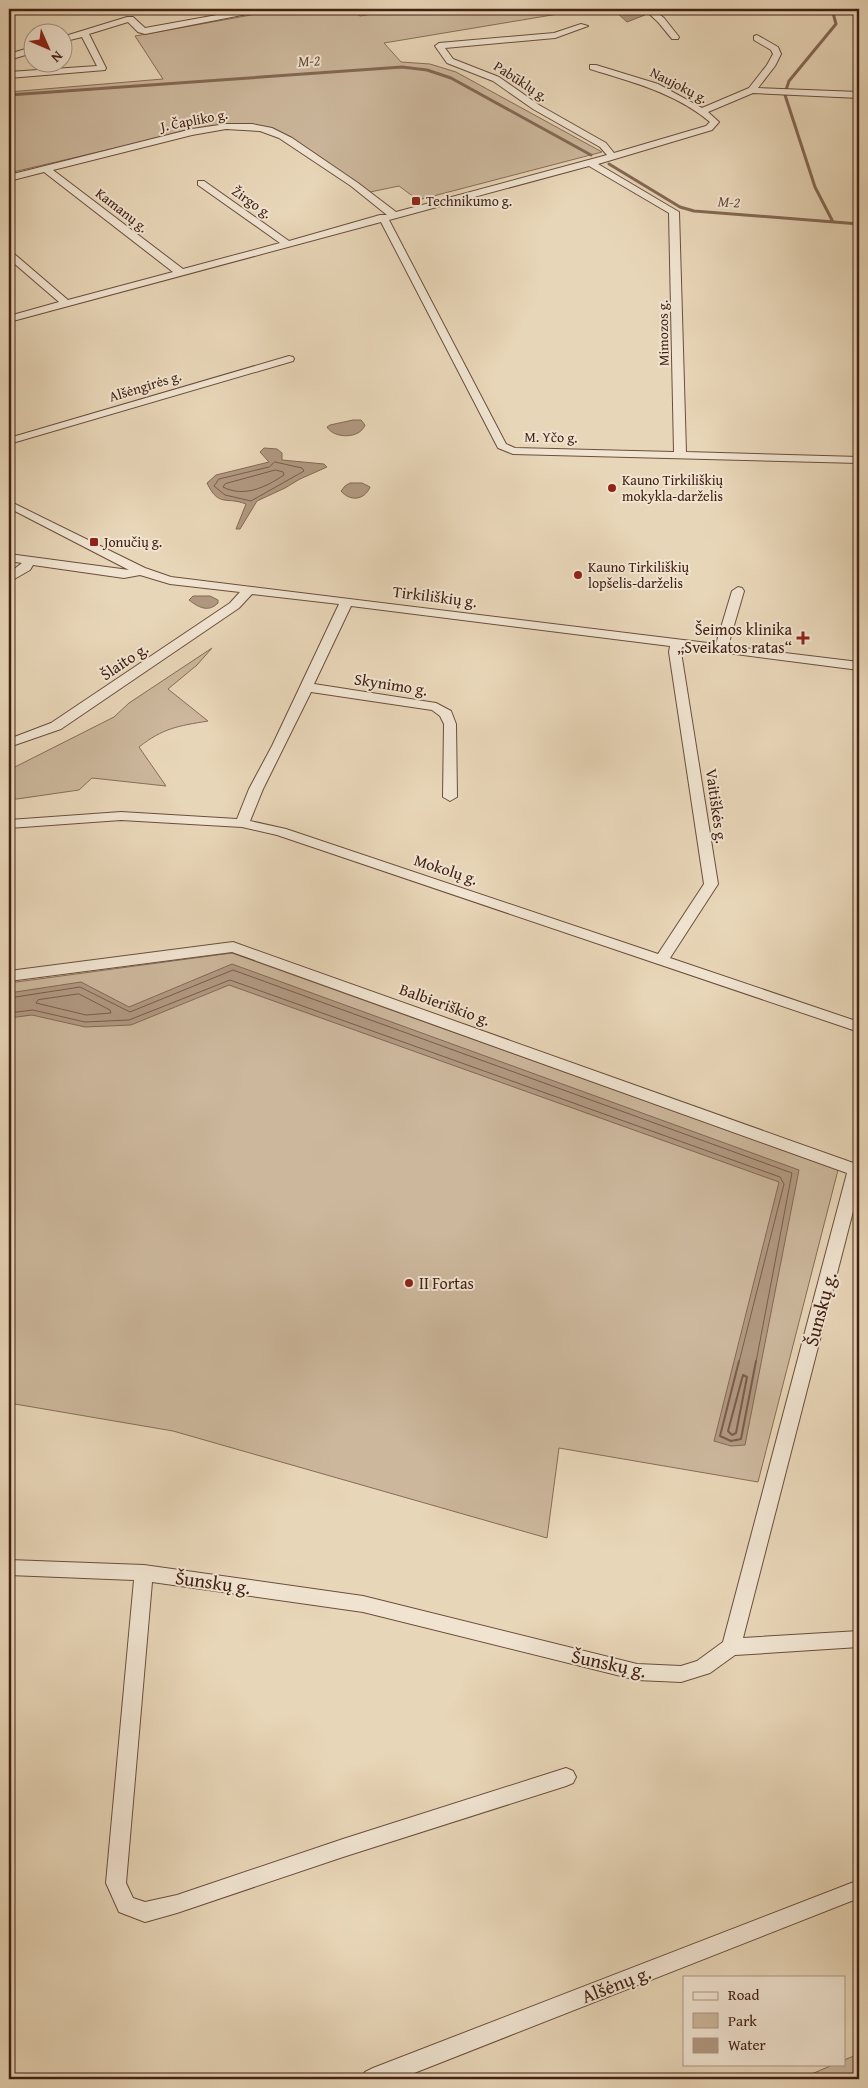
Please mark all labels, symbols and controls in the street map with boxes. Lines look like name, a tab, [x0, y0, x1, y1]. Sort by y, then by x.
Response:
north arrow	[22, 22, 72, 72]
text: N	[46, 47, 68, 68]
water label: M-2	[297, 49, 321, 72]
street label: Pabūklų g.	[490, 56, 552, 106]
street label: Naujokų g.	[647, 62, 711, 108]
street label: J. Čapliko g.	[157, 104, 229, 137]
street label: Žirgo g.	[228, 181, 276, 223]
street label: Kamanų g.	[91, 183, 153, 237]
water label: M-2	[717, 190, 741, 213]
place label: Technikumo g.	[426, 191, 512, 211]
marker: Technikumo g.	[410, 195, 422, 207]
street label: Mimozos g.	[652, 300, 674, 366]
street label: Alšėngirės g.	[106, 366, 184, 406]
street label: M. Yčo g.	[524, 427, 578, 447]
place label: Kauno Tirkiliškių mokykla-darželis	[622, 470, 724, 506]
marker: Kauno Tirkiliškių mokykla-darželis	[606, 482, 618, 494]
place label: Jonučių g.	[102, 532, 162, 552]
marker: Jonučių g.	[88, 536, 100, 548]
place label: Kauno Tirkiliškių lopšelis-darželis	[588, 557, 690, 593]
marker: Kauno Tirkiliškių lopšelis-darželis	[572, 569, 584, 581]
street label: Tirkiliškių g.	[392, 579, 479, 613]
place label: Šeimos klinika „Sveikatos ratas“	[677, 617, 792, 659]
marker: Šeimos klinika „Sveikatos ratas“	[796, 631, 810, 645]
street label: Šlaito g.	[95, 636, 153, 686]
street label: Skynimo g.	[353, 666, 430, 702]
street label: Vaitiškės g.	[700, 767, 734, 845]
street label: Mokolų g.	[411, 847, 481, 891]
street label: Balbieriškio g.	[396, 976, 494, 1032]
street label: Šunskų g.	[797, 1269, 843, 1349]
place label: II Fortas	[419, 1271, 474, 1295]
marker: II Fortas	[403, 1277, 415, 1289]
street label: Šunskų g.	[173, 1563, 253, 1601]
street label: Šunskų g.	[569, 1641, 649, 1685]
street label: Alšėnų g.	[577, 1958, 655, 2010]
legend	[683, 1976, 846, 2066]
text: Road	[728, 1984, 759, 2005]
text: Park	[728, 2010, 757, 2031]
text: Water	[728, 2034, 766, 2055]

